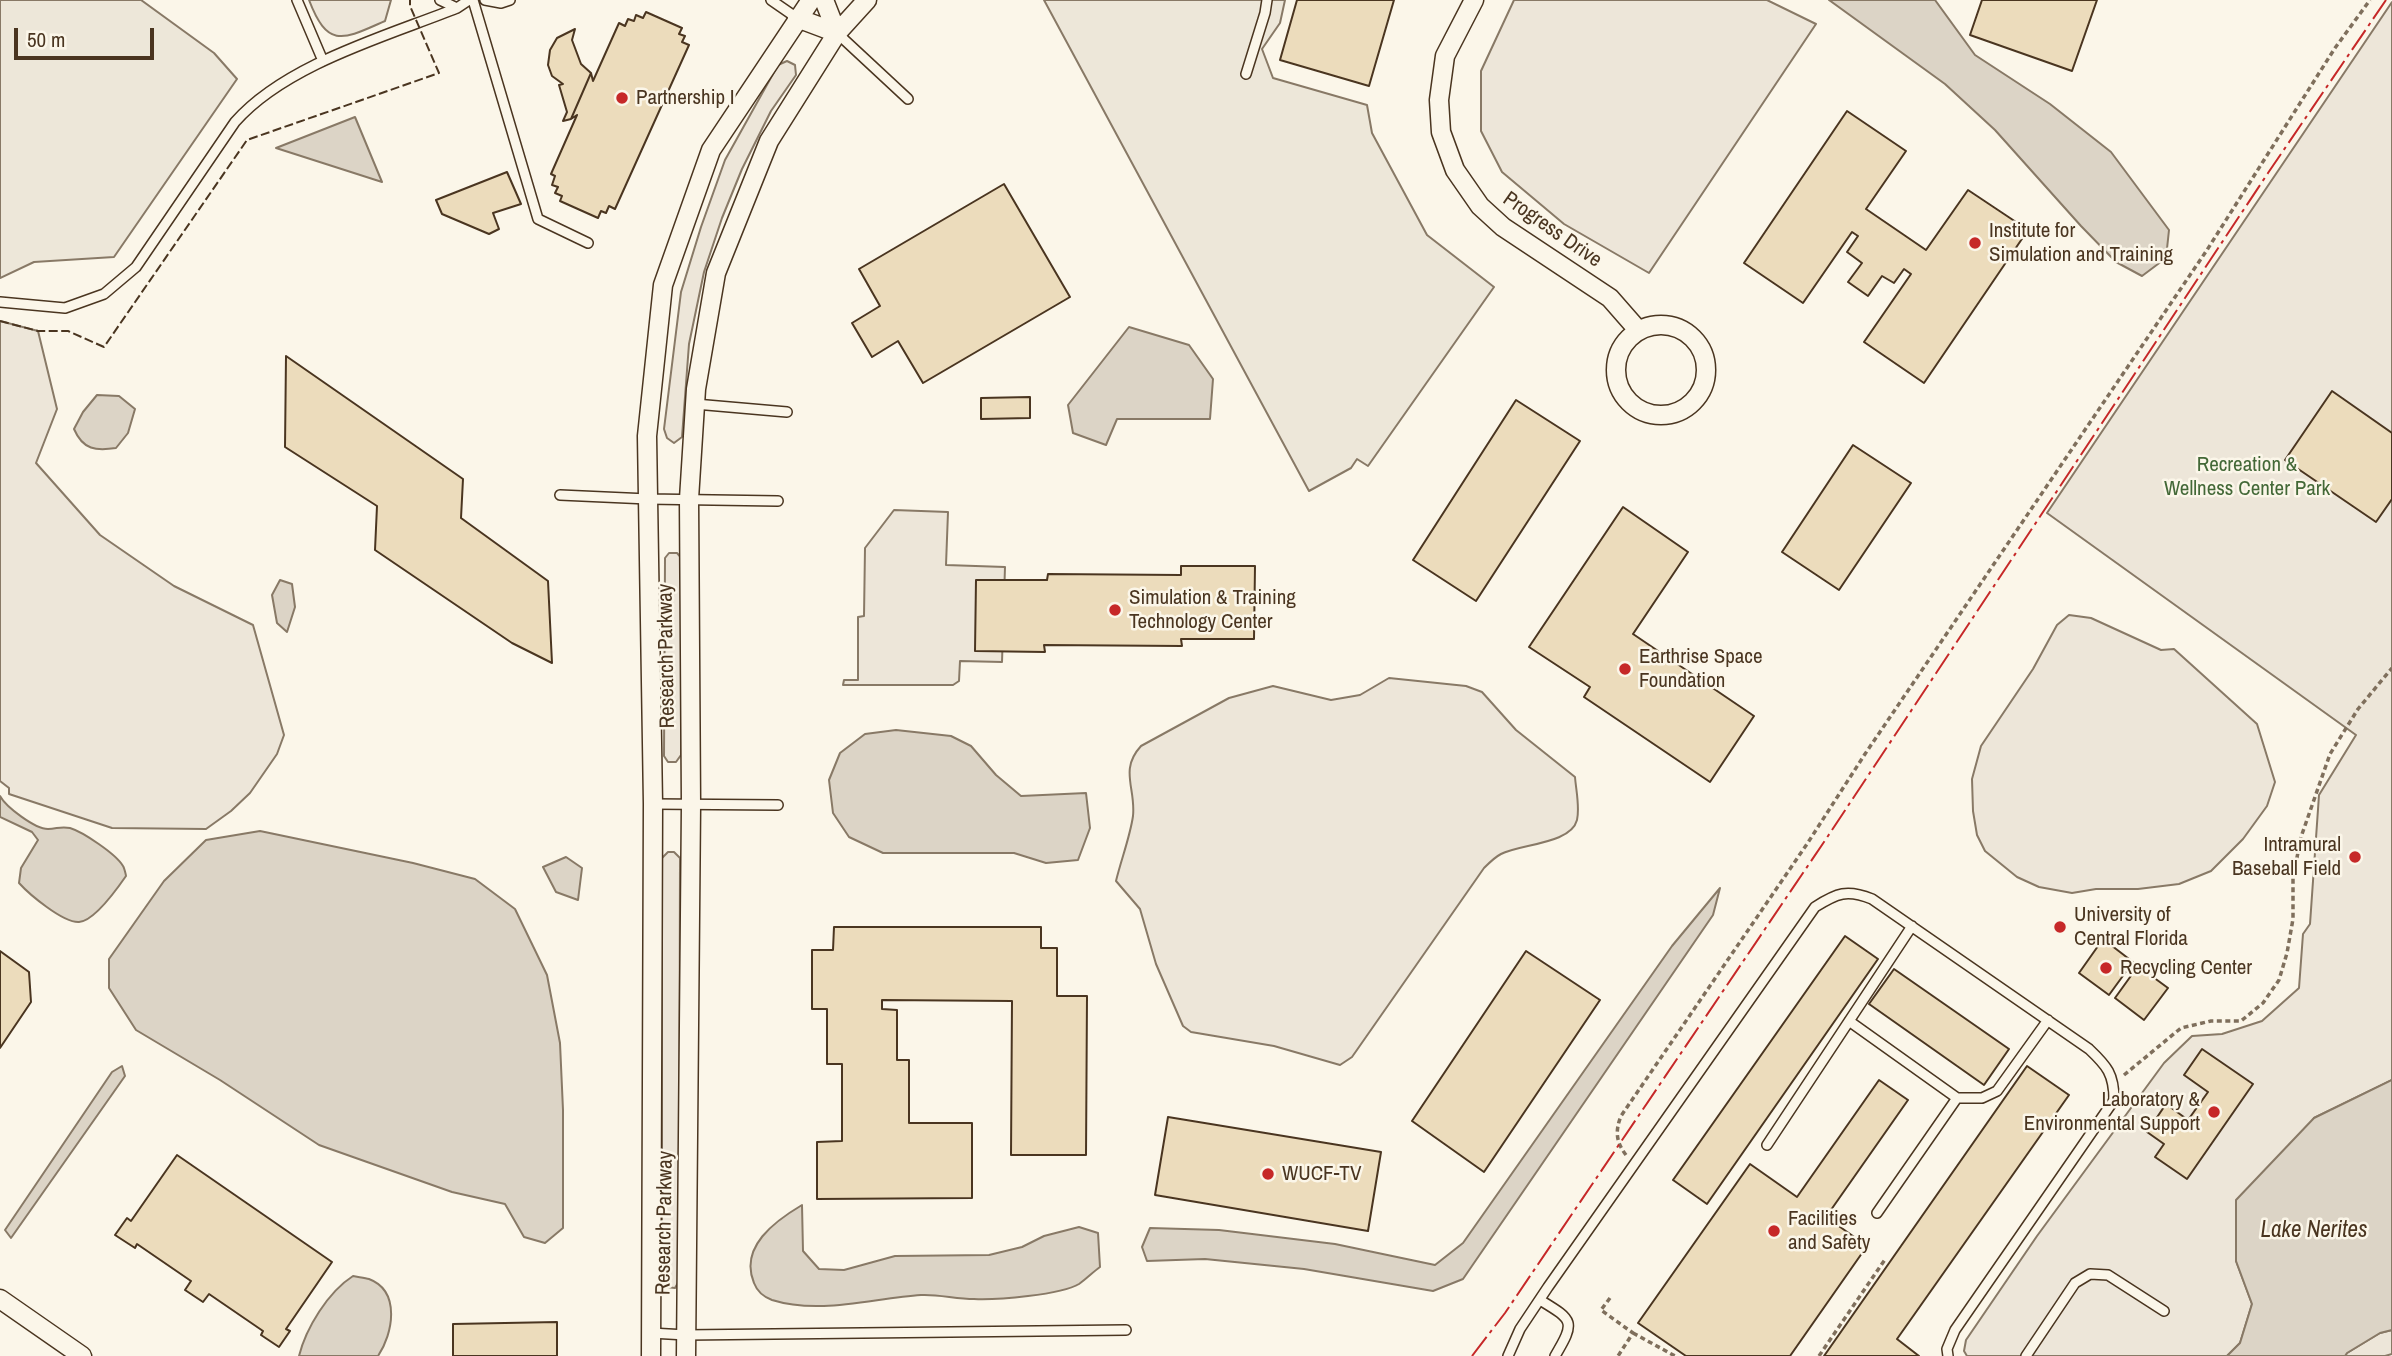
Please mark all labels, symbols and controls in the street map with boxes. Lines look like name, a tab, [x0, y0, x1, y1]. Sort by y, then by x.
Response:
scale bar	[18, 14, 158, 58]
text: 50 m	[27, 25, 65, 54]
place label: Partnership I	[636, 85, 735, 111]
marker: Partnership I	[614, 90, 630, 106]
street label: Progress Drive	[1498, 187, 1606, 273]
place label: Institute for Simulation and Training	[1989, 218, 2173, 268]
marker: Institute for Simulation and Training	[1967, 235, 1983, 251]
park label: Recreation & Wellness Center Park	[2164, 452, 2330, 502]
street label: Research Parkway	[653, 584, 681, 728]
place label: Simulation & Training Technology Center	[1129, 585, 1296, 635]
marker: Simulation & Training Technology Center	[1107, 602, 1123, 618]
place label: Earthrise Space Foundation	[1639, 644, 1762, 694]
marker: Earthrise Space Foundation	[1617, 661, 1633, 677]
place label: Intramural Baseball Field	[2232, 832, 2341, 882]
marker: Intramural Baseball Field	[2347, 849, 2363, 865]
place label: University of Central Florida	[2074, 902, 2188, 952]
marker: University of Central Florida	[2052, 919, 2068, 935]
place label: Recycling Center	[2120, 955, 2252, 981]
marker: Recycling Center	[2098, 960, 2114, 976]
place label: Laboratory & Environmental Support	[2024, 1087, 2200, 1137]
marker: Laboratory & Environmental Support	[2206, 1104, 2222, 1120]
street label: Research Parkway	[651, 1151, 679, 1295]
place label: WUCF-TV	[1282, 1161, 1361, 1187]
marker: WUCF-TV	[1260, 1166, 1276, 1182]
place label: Facilities and Safety	[1788, 1206, 1870, 1256]
water label: Lake Nerites	[2261, 1217, 2367, 1245]
marker: Facilities and Safety	[1766, 1223, 1782, 1239]

